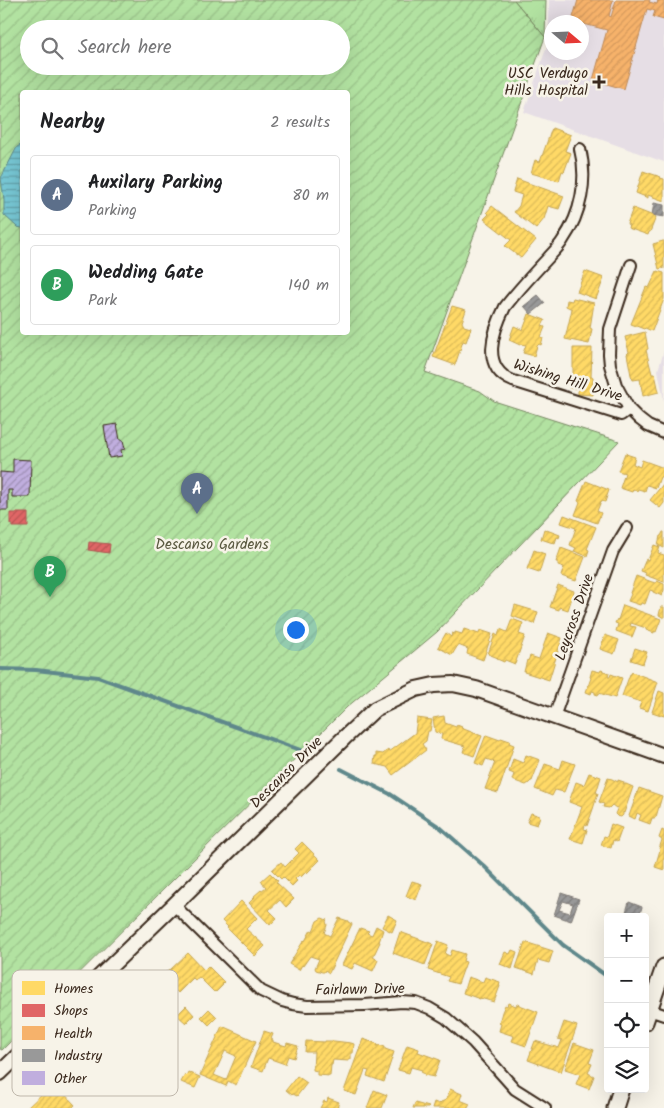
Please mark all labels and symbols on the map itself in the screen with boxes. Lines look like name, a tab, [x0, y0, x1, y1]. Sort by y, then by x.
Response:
north arrow	[544, 15, 589, 60]
place label: USC Verdugo Hills Hospital	[504, 62, 588, 103]
marker: USC Verdugo Hills Hospital	[592, 75, 606, 89]
street label: Wishing Hill Drive	[510, 353, 625, 409]
pin: A	[181, 473, 213, 514]
park label: Descanso Gardens	[155, 533, 269, 557]
pin: B	[34, 556, 66, 597]
street label: Leycross Drive	[549, 570, 601, 664]
your location	[283, 617, 309, 643]
street label: Descanso Drive	[245, 730, 329, 815]
legend	[12, 970, 178, 1096]
street label: Fairlawn Drive	[315, 977, 405, 1003]
text: Homes	[54, 978, 93, 1000]
text: Shops	[54, 1000, 88, 1022]
text: Health	[54, 1023, 93, 1045]
text: Industry	[54, 1045, 103, 1067]
text: Other	[54, 1068, 88, 1090]

